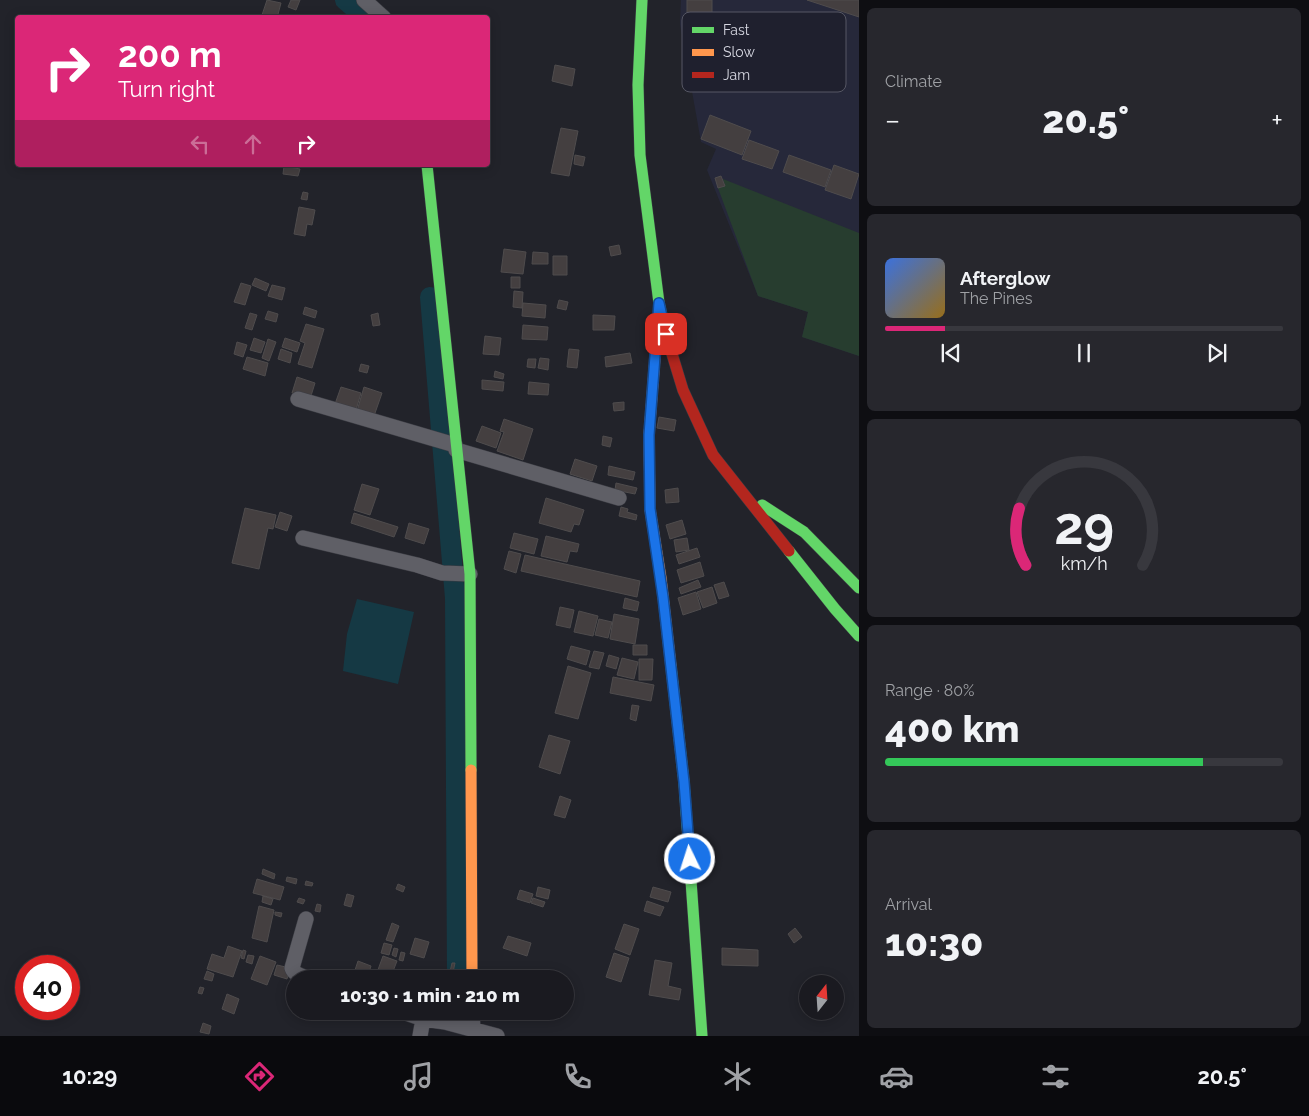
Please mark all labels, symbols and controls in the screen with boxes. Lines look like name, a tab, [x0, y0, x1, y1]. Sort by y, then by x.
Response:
legend	[682, 12, 846, 92]
text: Fast	[723, 22, 750, 38]
text: 200 m	[118, 34, 222, 75]
icon: right	[35, 35, 100, 100]
text: Slow	[723, 44, 755, 60]
text: Jam	[723, 67, 750, 83]
text: Climate	[885, 72, 942, 91]
text: Turn right	[118, 76, 215, 102]
text: 20.5°	[1042, 97, 1129, 142]
text: −	[885, 104, 900, 137]
text: +	[1271, 104, 1283, 137]
icon: left	[186, 130, 214, 158]
icon: ahead	[239, 130, 267, 158]
icon: right	[292, 130, 320, 158]
text: Afterglow	[960, 267, 1050, 289]
text: The Pines	[960, 289, 1032, 308]
pin	[645, 313, 687, 355]
icon: arrive	[652, 320, 680, 348]
icon: previous	[937, 339, 965, 367]
icon: pause	[1070, 339, 1098, 367]
icon: next	[1203, 339, 1231, 367]
text: 29	[1054, 495, 1114, 556]
text: km/h	[1060, 553, 1108, 574]
text: Range · 80%	[885, 681, 975, 700]
text: 400 km	[885, 706, 1020, 751]
position arrow	[663, 832, 715, 884]
text: Arrival	[885, 895, 932, 914]
text: 10:30	[885, 920, 983, 965]
speed limit sign: 40	[15, 955, 80, 1020]
north arrow	[799, 975, 844, 1020]
map controls	[799, 975, 844, 1020]
text: 10:30 · 1 min · 210 m	[340, 984, 520, 1006]
icon: directions	[242, 1059, 277, 1094]
icon: music	[401, 1059, 436, 1094]
icon: phone	[560, 1059, 595, 1094]
icon: climate	[720, 1059, 755, 1094]
icon: car	[879, 1059, 914, 1094]
icon: filters	[1038, 1059, 1073, 1094]
text: 10:29	[62, 1063, 117, 1089]
text: 20.5°	[1197, 1063, 1247, 1089]

